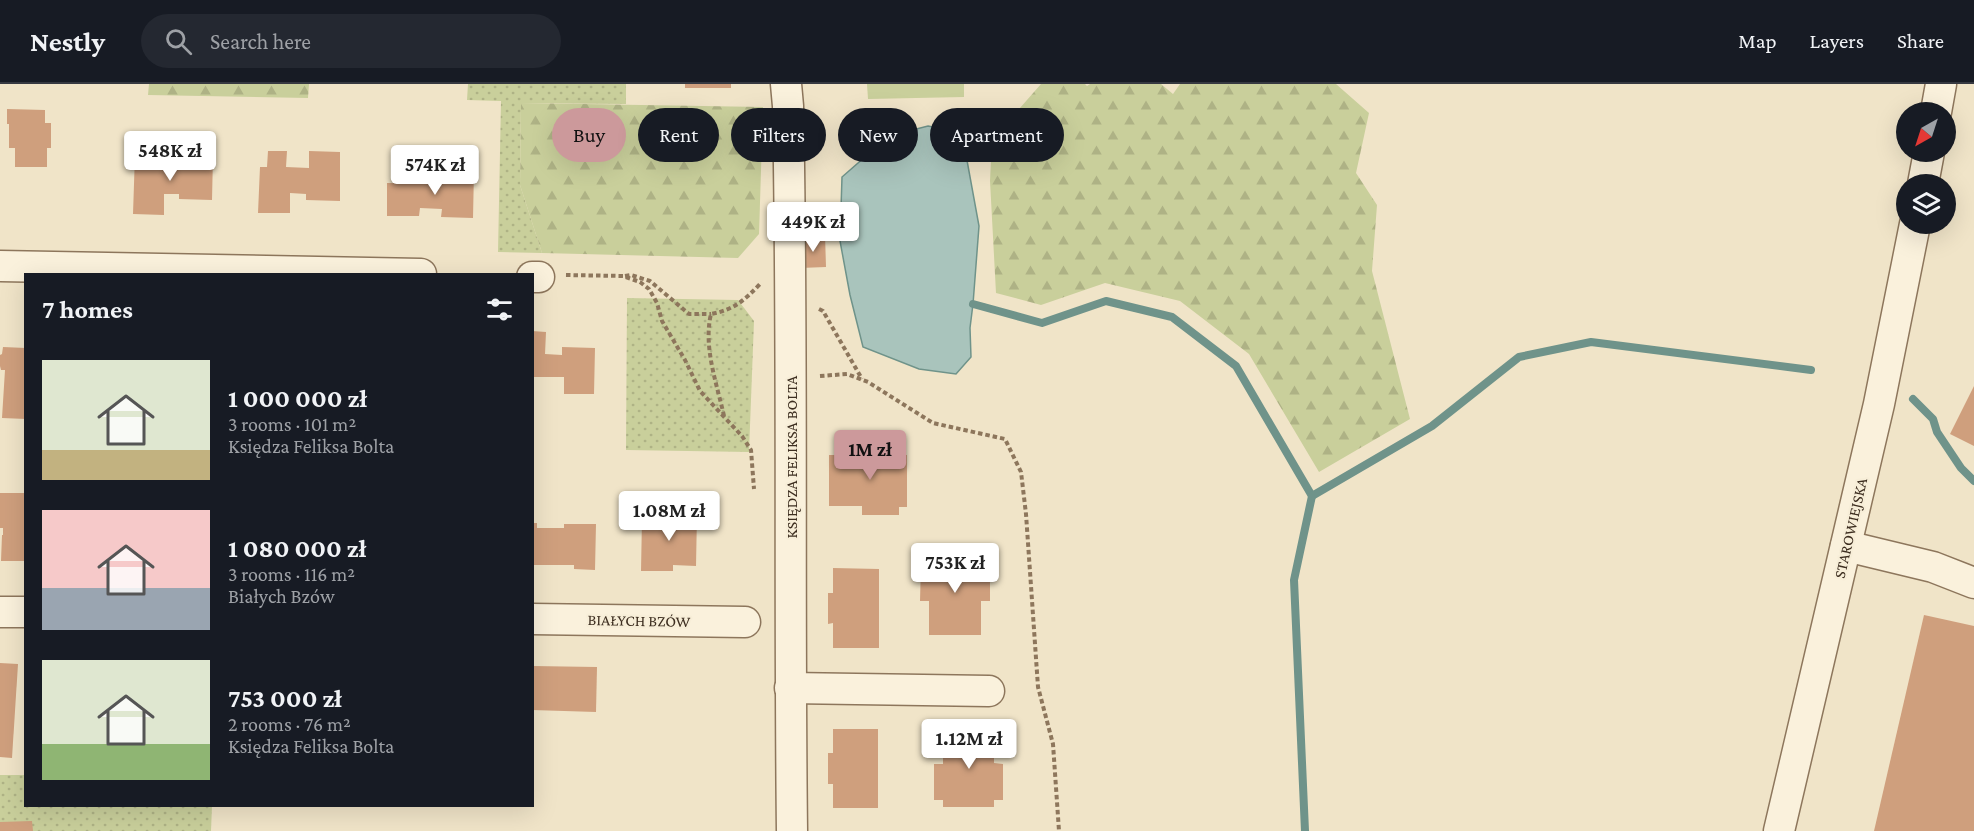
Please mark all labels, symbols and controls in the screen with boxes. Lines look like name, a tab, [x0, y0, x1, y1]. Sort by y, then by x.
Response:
search box	[141, 14, 561, 68]
icon: search	[162, 25, 195, 58]
text: Nestly	[30, 26, 105, 57]
text: Search here	[210, 29, 311, 54]
text: Map	[1738, 29, 1777, 53]
text: Layers	[1810, 29, 1864, 53]
text: Share	[1897, 29, 1944, 53]
north arrow	[1896, 102, 1956, 162]
map controls	[1896, 102, 1956, 234]
chip: Buy	[552, 108, 626, 162]
chip: Rent	[638, 108, 719, 162]
chip: Filters	[731, 108, 826, 162]
chip: New	[838, 108, 918, 162]
chip: Apartment	[930, 108, 1064, 162]
pin: 548K zł	[115, 131, 225, 182]
text: 548K zł	[138, 139, 202, 161]
pin: 574K zł	[380, 145, 490, 196]
text: 574K zł	[405, 153, 465, 175]
button: layers	[1896, 174, 1956, 234]
pin: 449K zł	[758, 202, 868, 253]
text: 449K zł	[781, 210, 845, 232]
icon: filters	[483, 293, 516, 326]
text: 7 homes	[42, 295, 133, 324]
street label: KSIĘDZA FELIKSA BOLTA	[783, 375, 801, 538]
icon: home	[90, 384, 162, 456]
text: 1 000 000 zł	[228, 384, 367, 413]
text: 3 rooms · 101 m²	[228, 413, 356, 435]
pin: 1M zł	[828, 430, 912, 481]
text: Księdza Feliksa Bolta	[228, 435, 394, 457]
text: 1M zł	[848, 438, 892, 460]
street label: STAROWIEJSKA	[1831, 475, 1871, 580]
pin: 1.08M zł	[607, 491, 731, 542]
text: 1.08M zł	[633, 499, 705, 521]
icon: home	[90, 534, 162, 606]
text: 1 080 000 zł	[228, 534, 366, 563]
pin: 753K zł	[900, 543, 1010, 594]
text: 753K zł	[925, 551, 985, 573]
text: 3 rooms · 116 m²	[228, 563, 355, 585]
text: Białych Bzów	[228, 585, 335, 607]
street label: BIAŁYCH BZÓW	[587, 611, 691, 630]
icon: home	[90, 684, 162, 756]
text: 753 000 zł	[228, 684, 342, 713]
text: 2 rooms · 76 m²	[228, 713, 351, 735]
pin: 1.12M zł	[907, 719, 1031, 770]
text: 1.12M zł	[936, 727, 1002, 749]
text: Księdza Feliksa Bolta	[228, 735, 394, 757]

